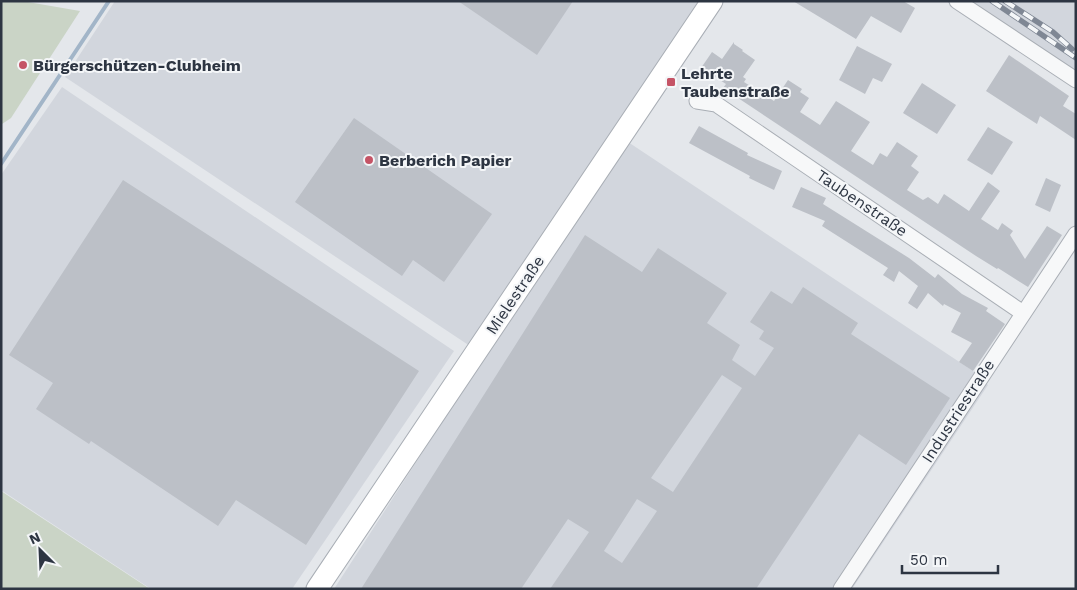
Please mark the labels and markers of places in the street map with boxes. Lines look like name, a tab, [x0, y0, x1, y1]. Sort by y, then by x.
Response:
place label: Bürgerschützen-Clubheim	[33, 56, 241, 75]
marker: Bürgerschützen-Clubheim	[17, 59, 29, 71]
place label: Lehrte Taubenstraße	[681, 64, 790, 101]
marker: Lehrte Taubenstraße	[665, 76, 677, 88]
place label: Berberich Papier	[379, 151, 511, 170]
marker: Berberich Papier	[363, 154, 375, 166]

